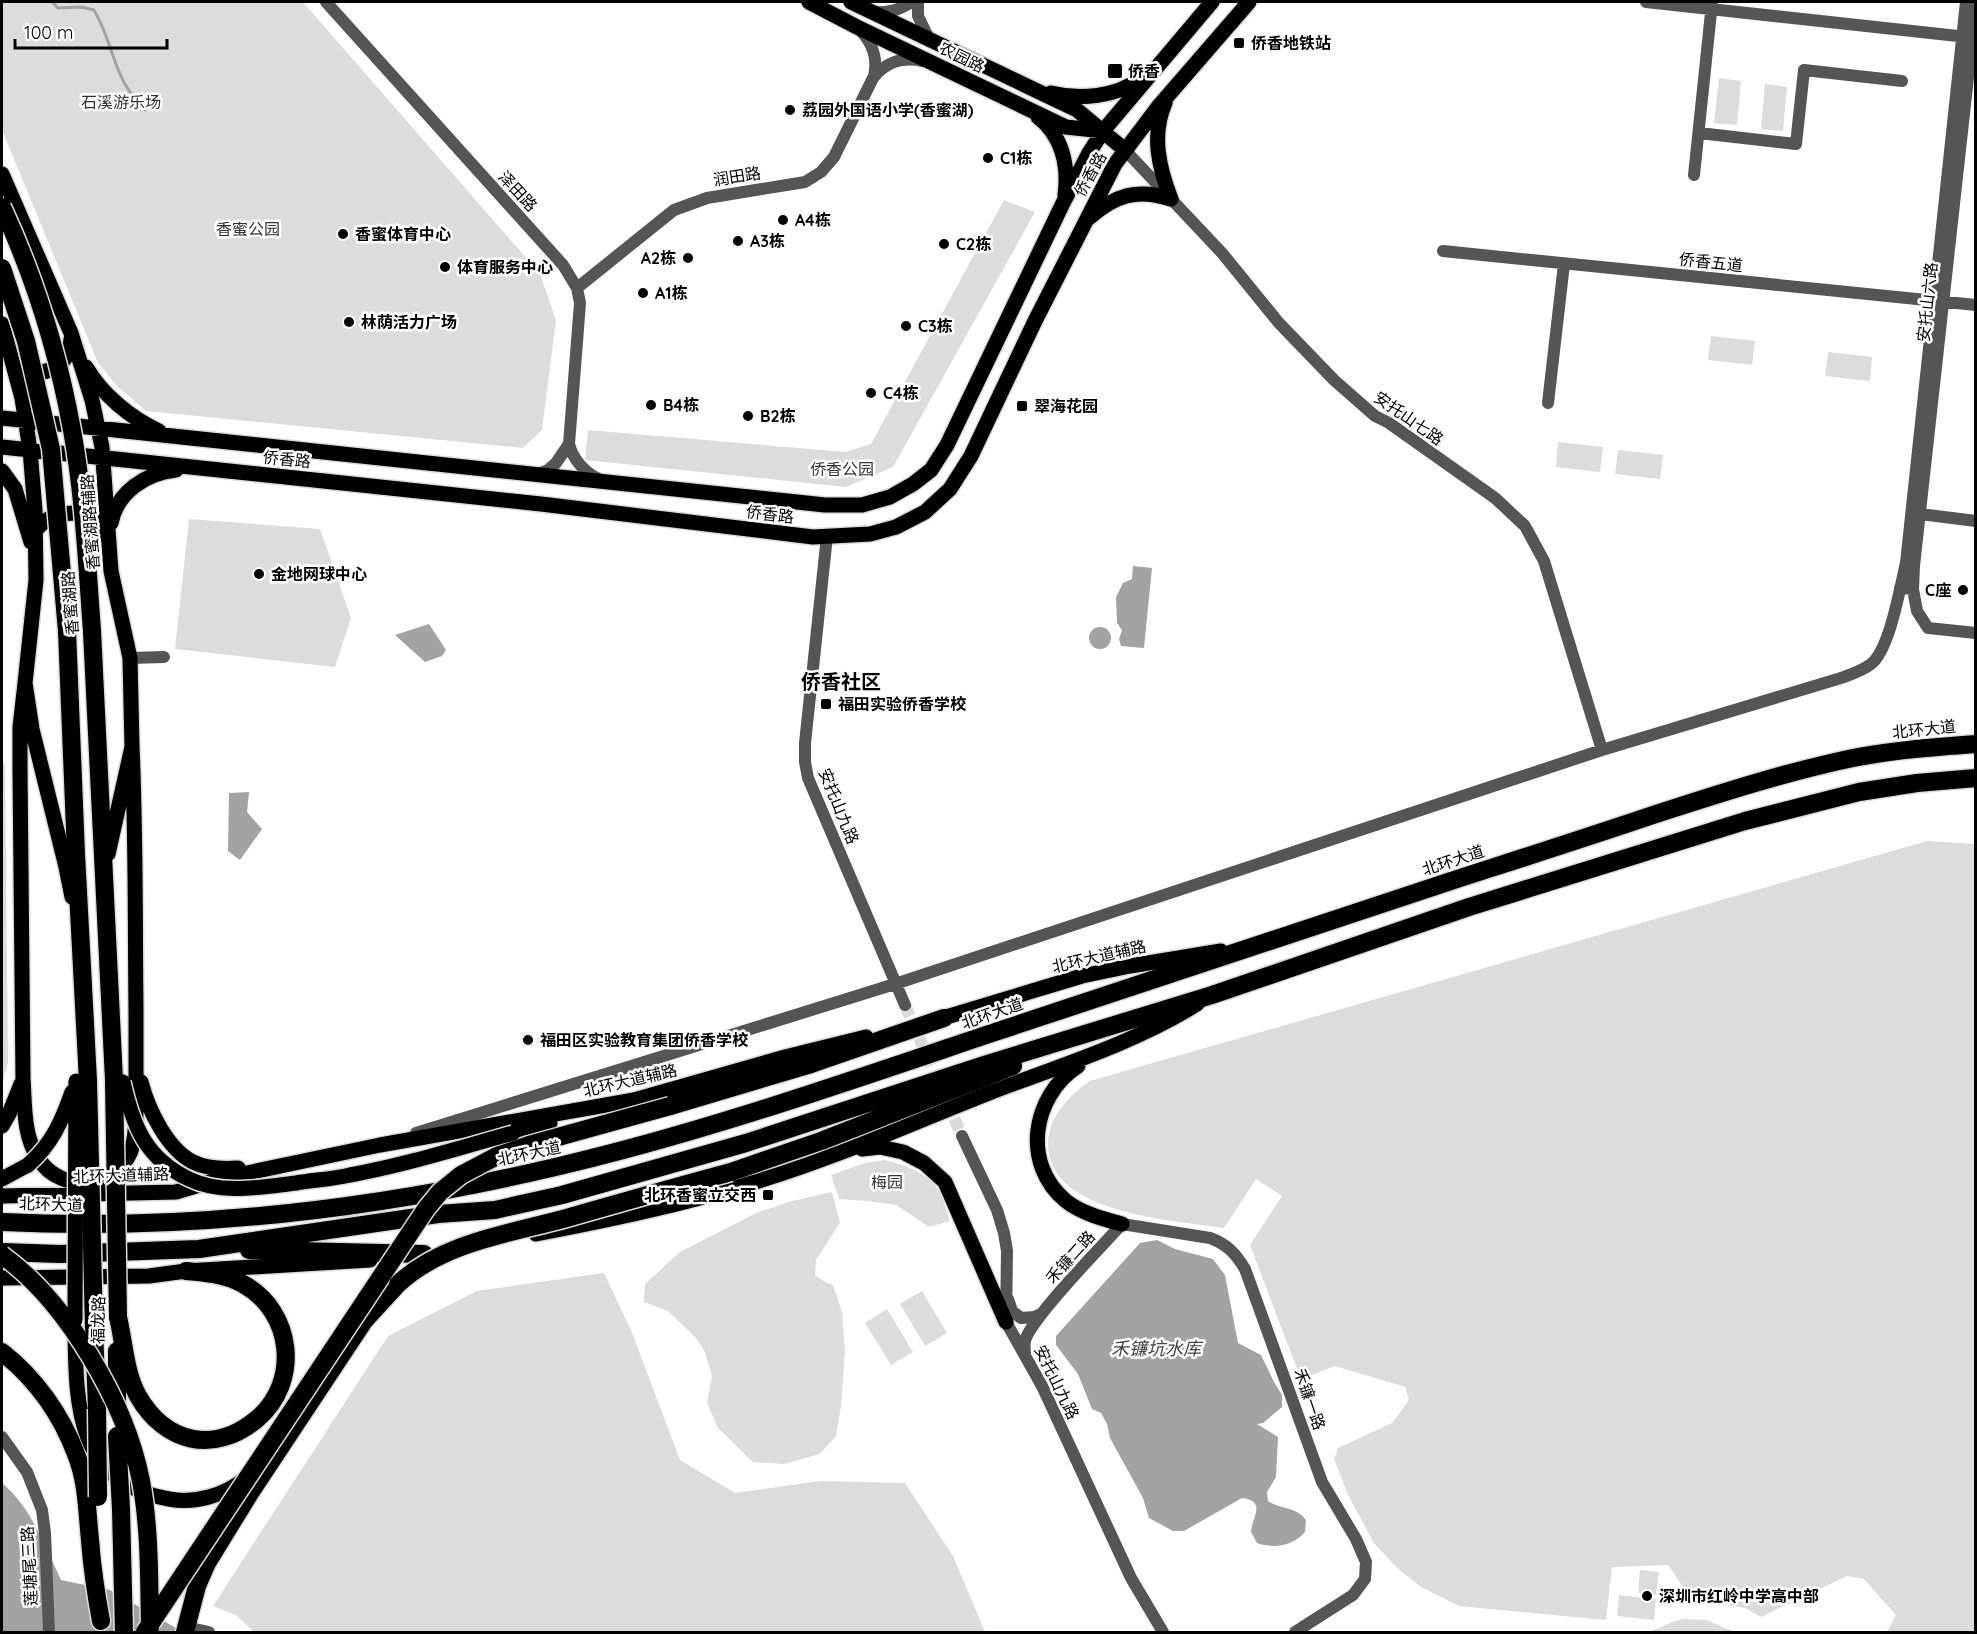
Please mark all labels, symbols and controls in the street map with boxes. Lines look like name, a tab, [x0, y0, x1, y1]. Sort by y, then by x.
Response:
scale bar	[15, 12, 166, 50]
text: 100 m	[24, 21, 73, 44]
place label: 侨香地铁站	[1251, 33, 1331, 53]
marker: 侨香地铁站	[1232, 36, 1246, 50]
street label: 农园路	[936, 37, 988, 77]
place label: 侨香	[1128, 61, 1160, 81]
marker: 侨香	[1106, 62, 1124, 80]
park label: 石溪游乐场	[81, 92, 161, 112]
place label: 荔园外国语小学(香蜜湖)	[802, 100, 974, 120]
marker: 荔园外国语小学(香蜜湖)	[783, 103, 797, 117]
place label: C1栋	[1000, 148, 1032, 168]
street label: 侨香路	[1070, 148, 1110, 200]
marker: C1栋	[981, 151, 995, 165]
street label: 润田路	[712, 162, 762, 190]
street label: 泽田路	[494, 167, 542, 215]
place label: A4栋	[795, 210, 831, 230]
marker: A4栋	[776, 213, 790, 227]
park label: 香蜜公园	[216, 219, 280, 239]
place label: 香蜜体育中心	[355, 224, 451, 244]
marker: 香蜜体育中心	[336, 227, 350, 241]
place label: A3栋	[750, 231, 785, 251]
marker: A3栋	[731, 234, 745, 248]
place label: C2栋	[956, 234, 991, 254]
marker: C2栋	[937, 237, 951, 251]
place label: A2栋	[641, 248, 676, 268]
street label: 侨香五道	[1678, 249, 1744, 275]
marker: A2栋	[681, 251, 695, 265]
place label: 体育服务中心	[457, 257, 553, 277]
marker: 体育服务中心	[438, 260, 452, 274]
street label: 安托山六路	[1913, 261, 1941, 343]
place label: A1栋	[655, 283, 687, 303]
marker: A1栋	[636, 286, 650, 300]
place label: 林荫活力广场	[361, 312, 457, 332]
marker: 林荫活力广场	[342, 315, 356, 329]
place label: C3栋	[918, 316, 953, 336]
marker: C3栋	[899, 319, 913, 333]
place label: C4栋	[883, 383, 918, 403]
marker: C4栋	[864, 386, 878, 400]
street label: 安托山七路	[1370, 387, 1448, 449]
place label: B4栋	[663, 395, 699, 415]
place label: 翠海花园	[1034, 396, 1098, 416]
marker: B4栋	[644, 398, 658, 412]
marker: 翠海花园	[1015, 399, 1029, 413]
place label: B2栋	[760, 406, 796, 426]
marker: B2栋	[741, 409, 755, 423]
street label: 侨香路	[262, 447, 312, 471]
park label: 侨香公园	[810, 459, 874, 479]
street label: 香蜜湖路辅路	[77, 473, 103, 571]
street label: 侨香路	[745, 501, 795, 527]
place label: 金地网球中心	[271, 564, 367, 584]
marker: 金地网球中心	[252, 567, 266, 581]
street label: 香蜜湖路	[58, 570, 82, 636]
place label: C座	[1925, 580, 1951, 600]
marker: C座	[1956, 583, 1970, 597]
district label: 侨香社区	[801, 669, 881, 694]
place label: 福田实验侨香学校	[838, 694, 967, 714]
marker: 福田实验侨香学校	[819, 697, 833, 711]
street label: 北环大道	[1891, 716, 1957, 742]
street label: 安托山九路	[815, 765, 863, 847]
street label: 北环大道	[1419, 841, 1487, 879]
street label: 北环大道辅路	[1050, 935, 1148, 977]
street label: 北环大道	[958, 993, 1026, 1033]
place label: 福田区实验教育集团侨香学校	[540, 1030, 749, 1050]
marker: 福田区实验教育集团侨香学校	[521, 1033, 535, 1047]
street label: 北环大道辅路	[581, 1059, 679, 1101]
street label: 北环大道	[496, 1137, 562, 1169]
street label: 北环大道辅路	[73, 1163, 169, 1187]
park label: 梅园	[871, 1172, 903, 1192]
place label: 北环香蜜立交西	[644, 1185, 756, 1205]
marker: 北环香蜜立交西	[761, 1188, 775, 1202]
street label: 北环大道	[19, 1193, 83, 1215]
street label: 禾镰二路	[1041, 1227, 1099, 1287]
street label: 福龙路	[88, 1296, 108, 1344]
water label: 禾镰坑水库	[1111, 1337, 1204, 1360]
street label: 安托山九路	[1030, 1342, 1084, 1422]
street label: 禾镰一路	[1290, 1365, 1330, 1433]
street label: 莲塘尾三路	[17, 1526, 41, 1606]
place label: 深圳市红岭中学高中部	[1659, 1586, 1819, 1606]
marker: 深圳市红岭中学高中部	[1640, 1589, 1654, 1603]

